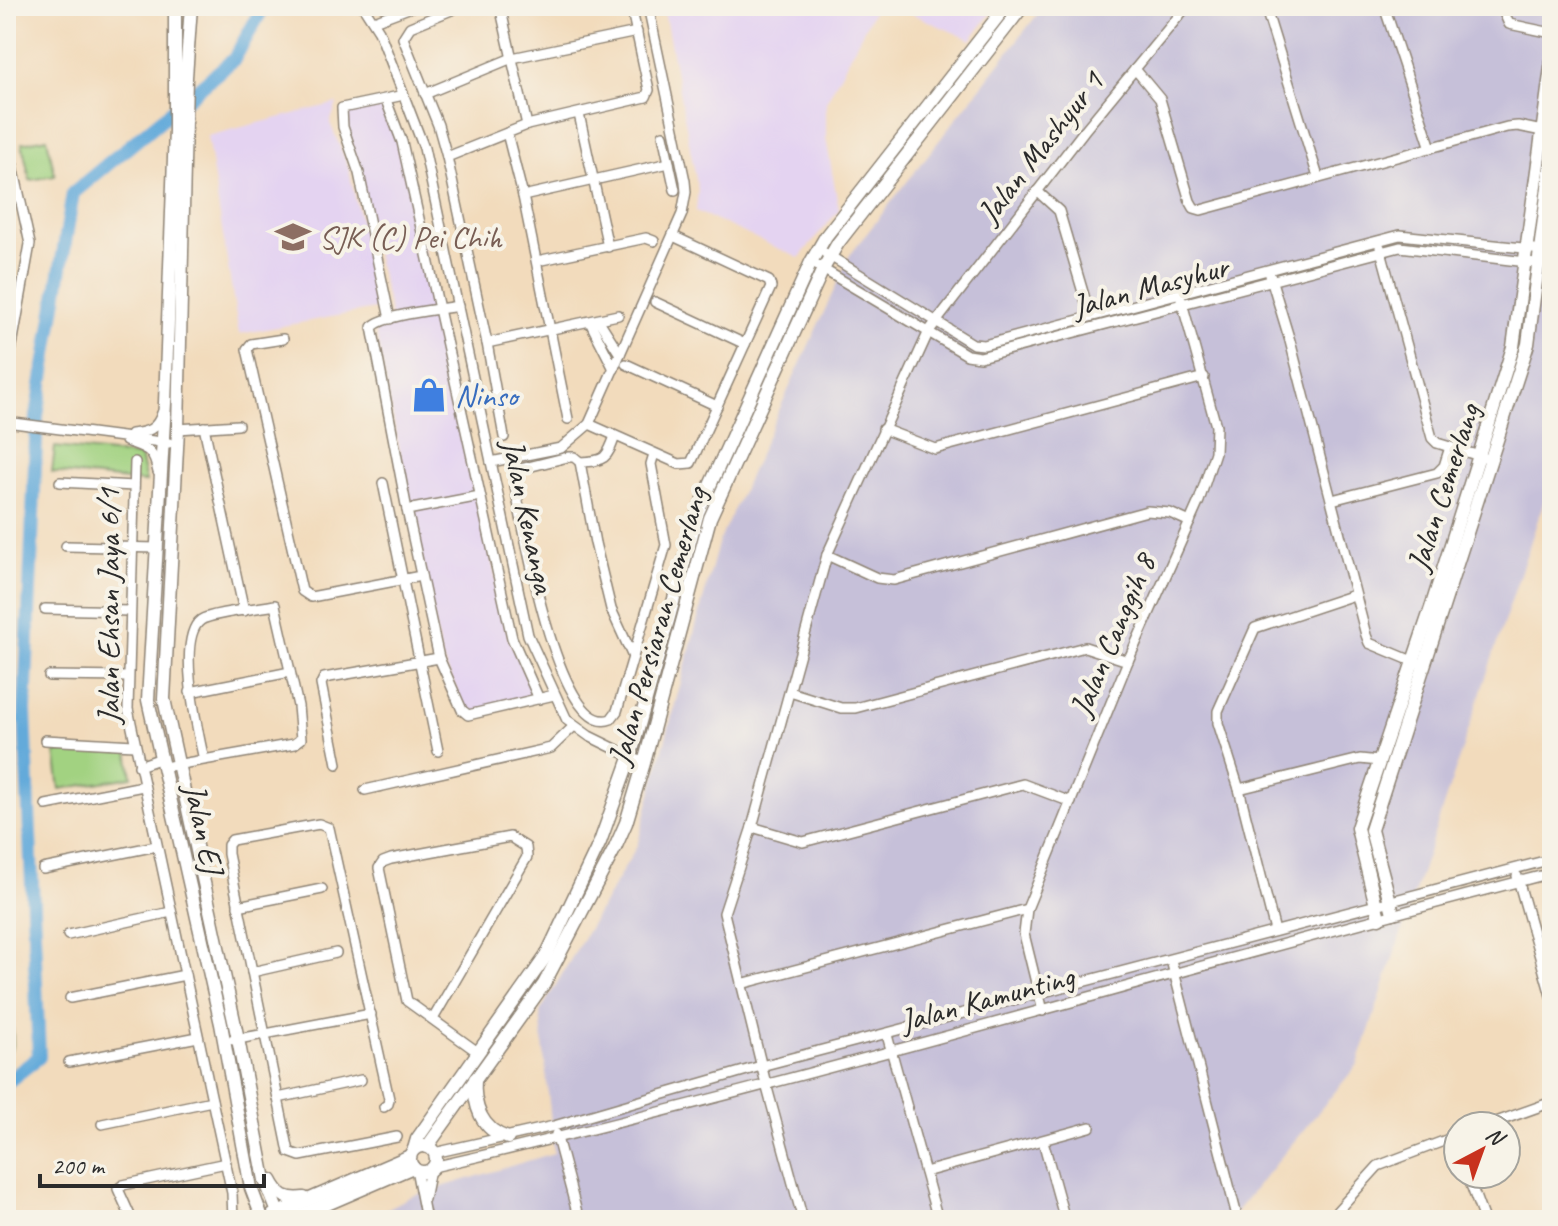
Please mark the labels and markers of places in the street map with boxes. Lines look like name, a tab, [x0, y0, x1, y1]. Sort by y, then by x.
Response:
place label: SJK (C) Pei Chih	[319, 217, 503, 258]
school or university icon: SJK (C) Pei Chih	[274, 218, 312, 256]
place label: Ninso	[455, 375, 521, 416]
shop icon: Ninso	[410, 376, 448, 414]

